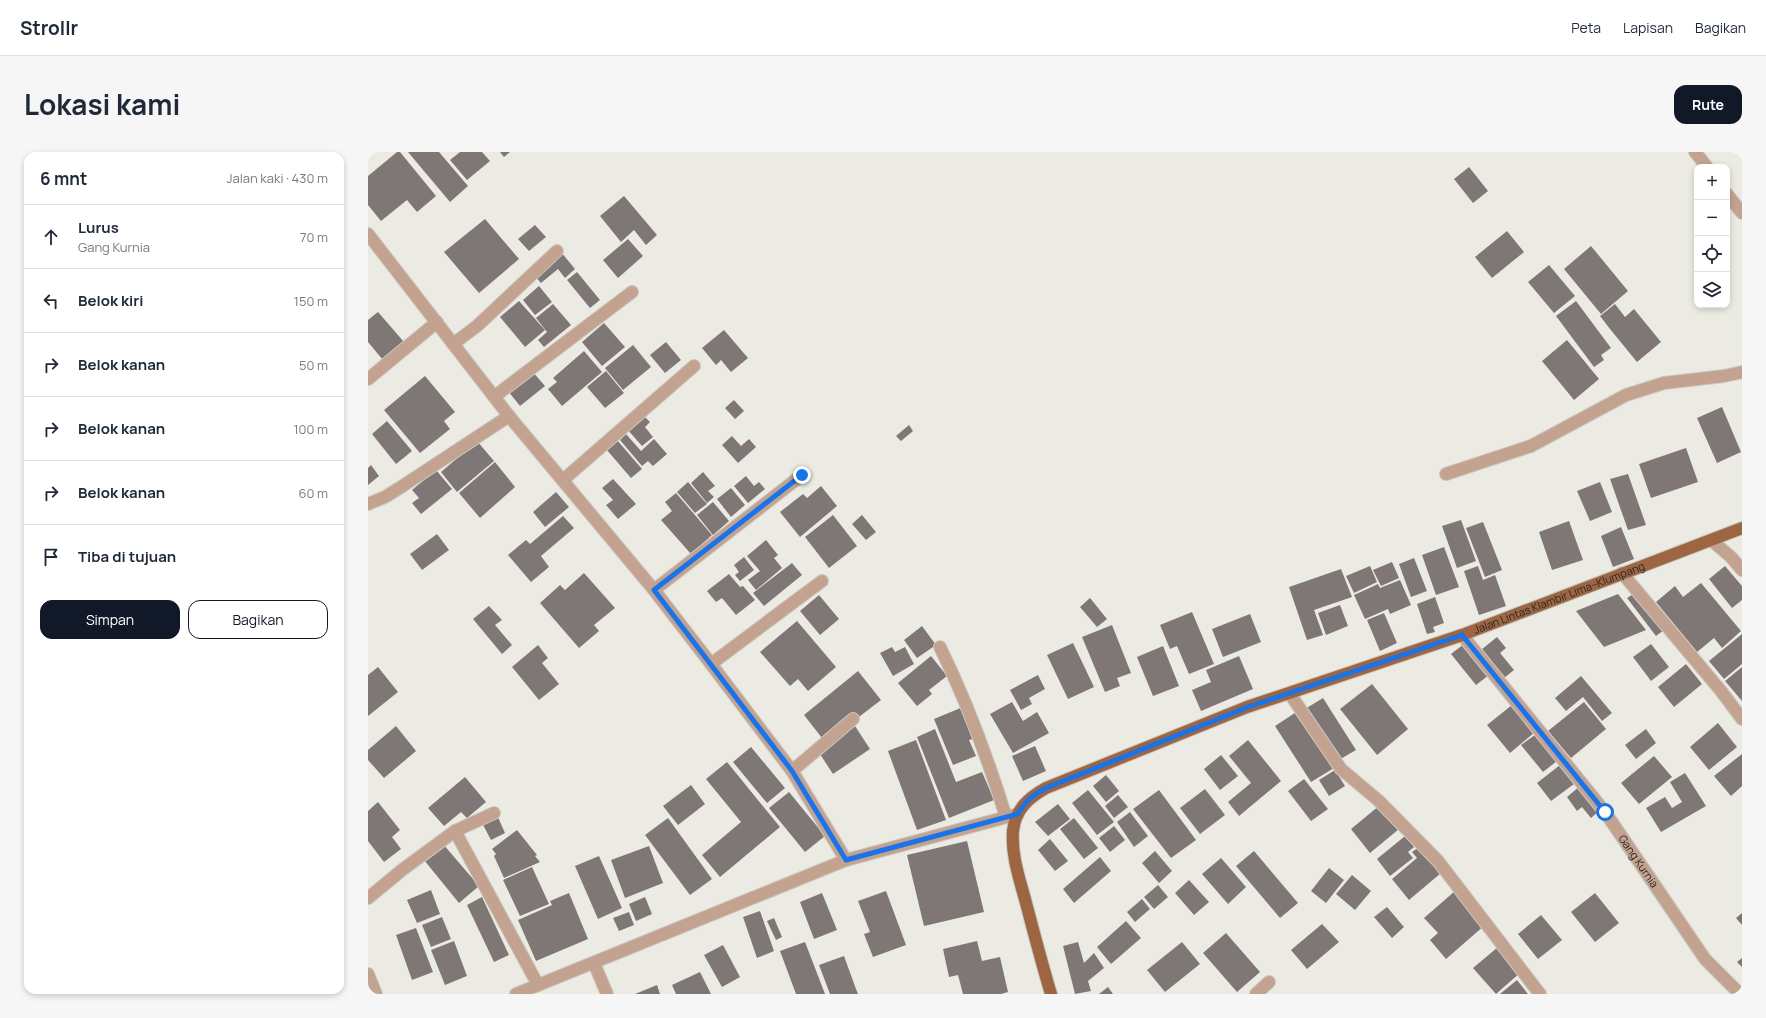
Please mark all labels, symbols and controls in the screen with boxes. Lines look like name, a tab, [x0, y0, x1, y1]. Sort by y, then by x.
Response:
text: Strollr	[20, 15, 78, 41]
text: Peta	[1571, 18, 1601, 37]
text: Lapisan	[1623, 18, 1673, 37]
text: Bagikan	[1695, 18, 1746, 37]
text: Lokasi kami	[24, 85, 180, 123]
button: Rute	[1674, 85, 1742, 124]
map controls	[1694, 164, 1730, 308]
button: +	[1694, 164, 1730, 200]
text: 6 mnt	[40, 167, 87, 190]
text: Jalan kaki · 430 m	[226, 169, 328, 187]
button: −	[1694, 200, 1730, 236]
text: Lurus	[78, 217, 119, 238]
icon: ahead	[40, 226, 62, 248]
text: 70 m	[300, 228, 328, 246]
button: locate	[1694, 236, 1730, 272]
text: Gang Kurnia	[78, 238, 150, 256]
button: layers	[1694, 272, 1730, 308]
icon: left	[40, 290, 62, 312]
text: Belok kiri	[78, 290, 144, 311]
text: 150 m	[294, 292, 328, 310]
icon: right	[40, 354, 62, 376]
text: Belok kanan	[78, 354, 165, 375]
text: 50 m	[299, 356, 328, 374]
icon: right	[40, 418, 62, 440]
text: Belok kanan	[78, 418, 165, 439]
text: 100 m	[293, 420, 328, 438]
route end	[793, 466, 811, 484]
icon: right	[40, 482, 62, 504]
text: Belok kanan	[78, 482, 165, 503]
text: 60 m	[298, 484, 328, 502]
icon: arrive	[40, 546, 62, 568]
text: Tiba di tujuan	[78, 546, 176, 567]
street label: Jalan Lintas Klambir Lima–Klumpang	[1471, 558, 1647, 637]
button: Simpan	[40, 600, 180, 639]
button: Bagikan	[188, 600, 328, 639]
route start	[1596, 803, 1614, 821]
street label: Gang Kurnia	[1615, 831, 1662, 890]

